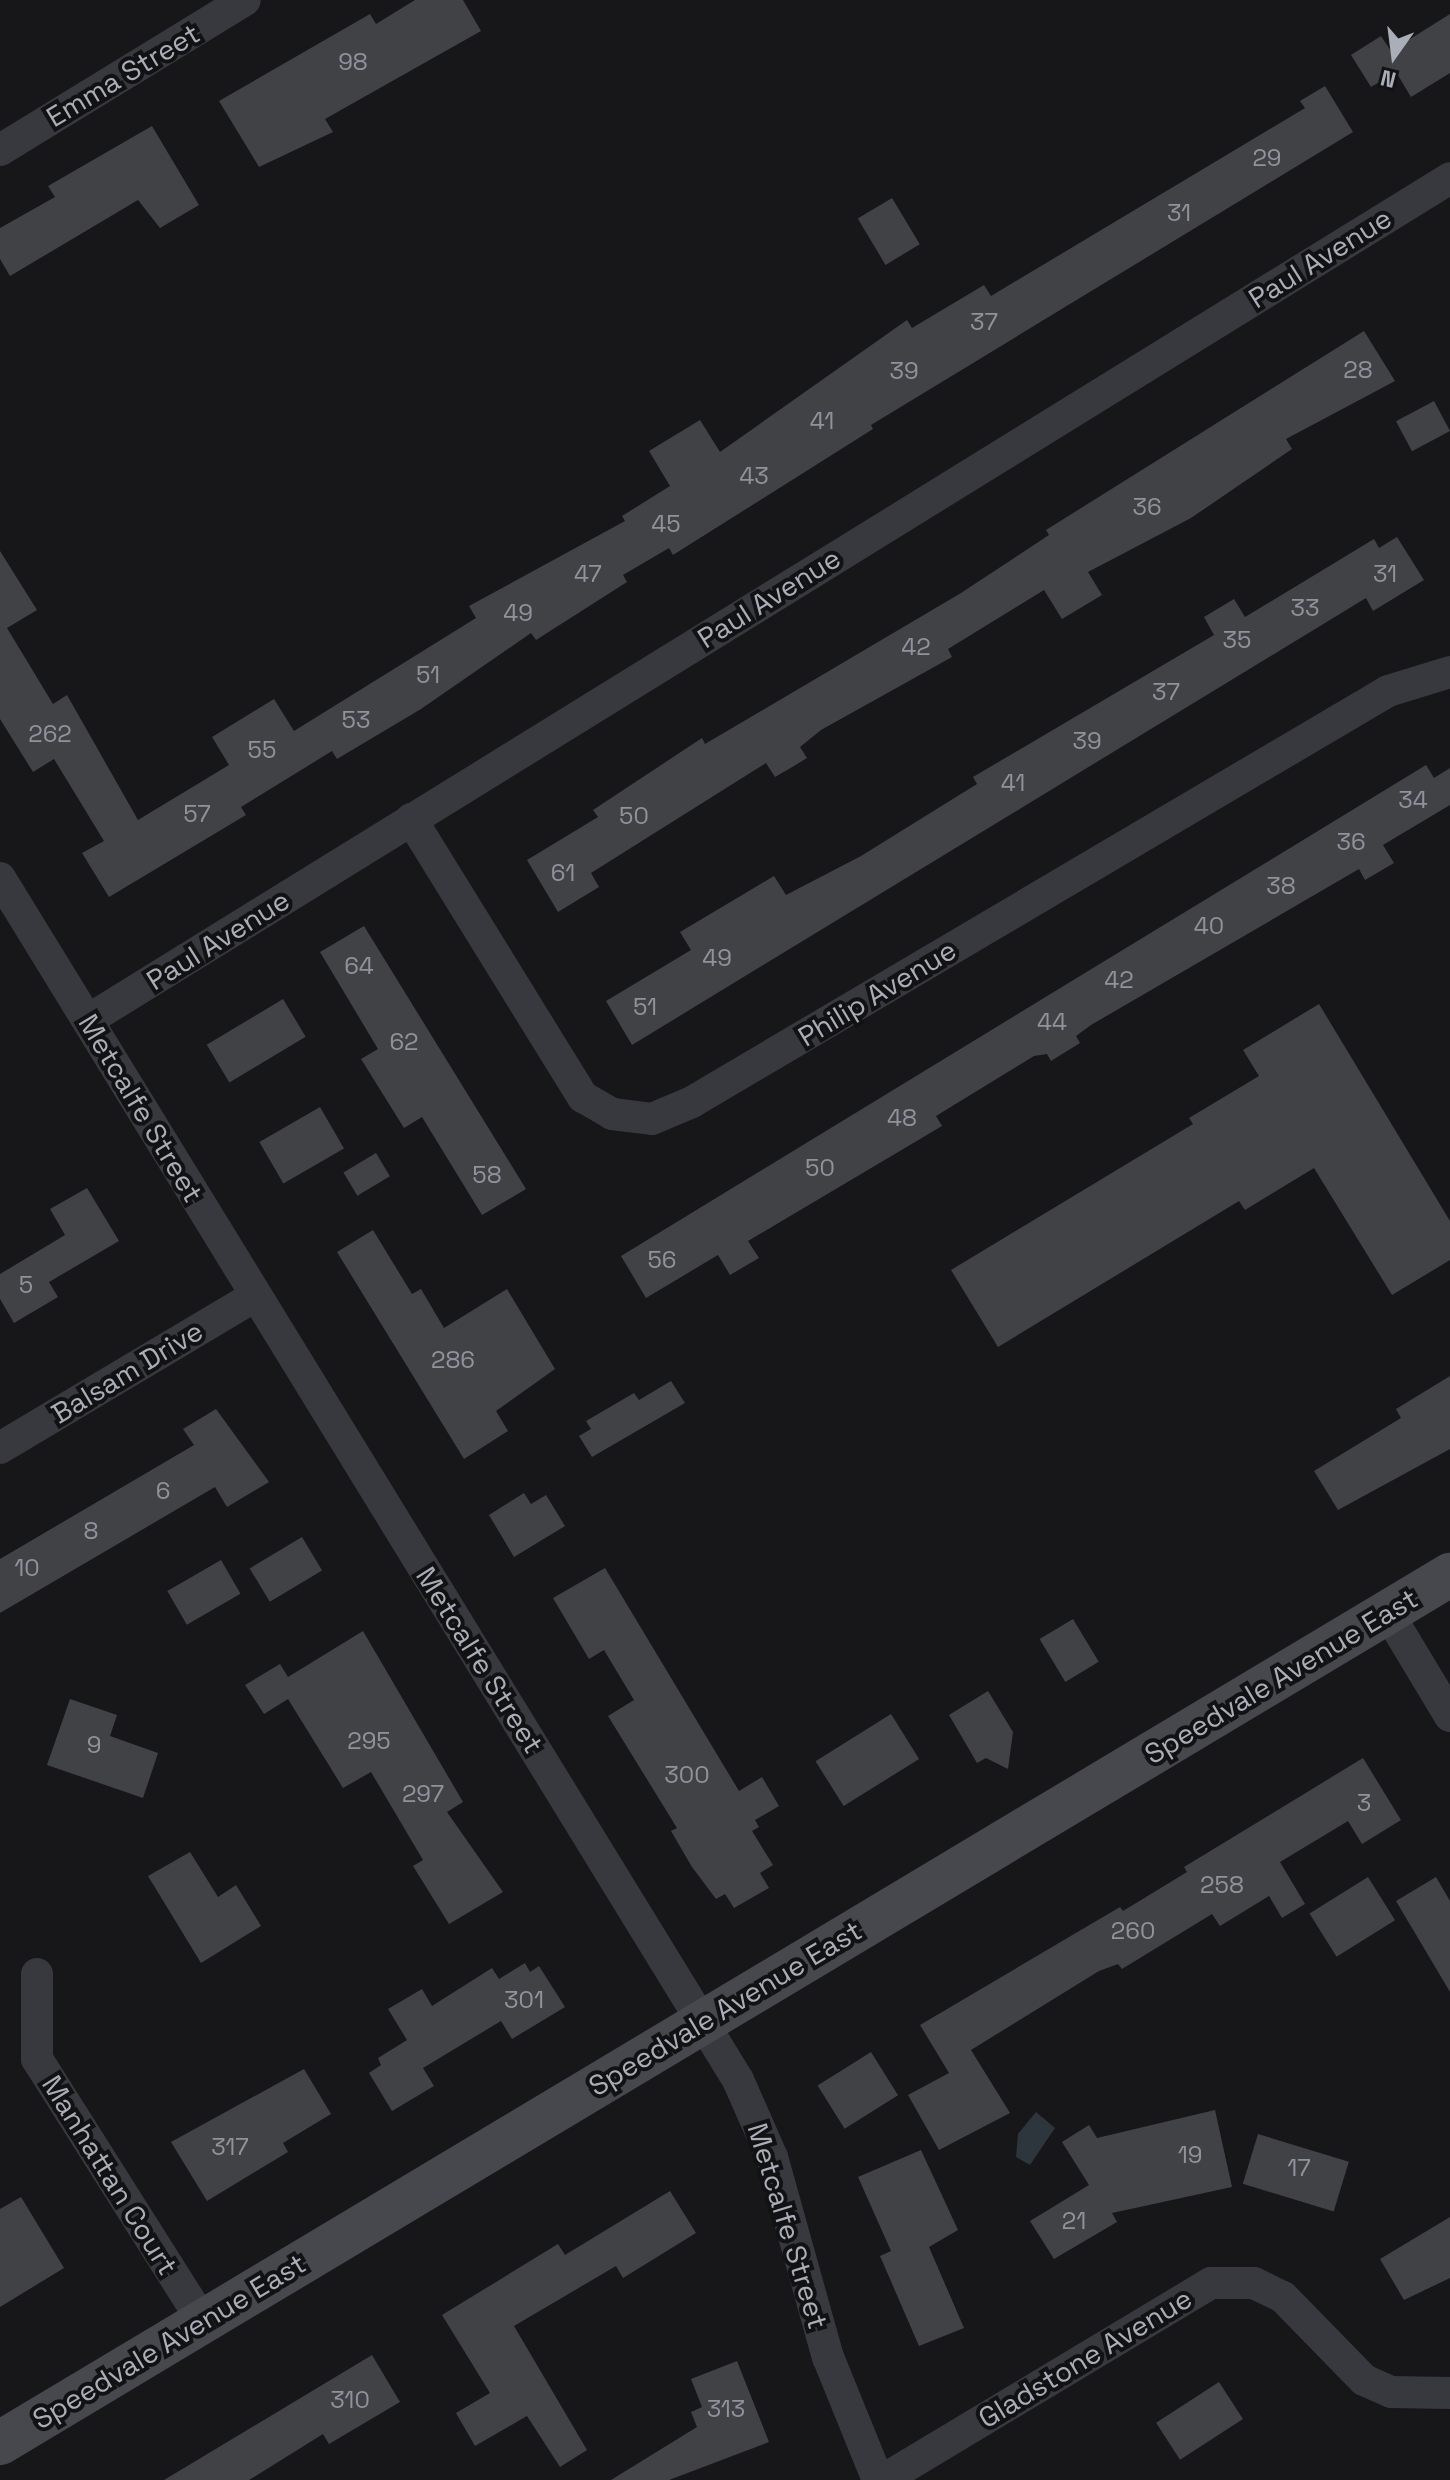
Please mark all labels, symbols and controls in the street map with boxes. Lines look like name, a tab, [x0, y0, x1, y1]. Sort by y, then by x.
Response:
street label: Emma Street	[40, 16, 206, 134]
north arrow	[1354, 16, 1434, 96]
house number: 98	[338, 48, 368, 76]
text: N	[1378, 64, 1399, 95]
house number: 29	[1252, 144, 1282, 172]
house number: 31	[1167, 199, 1191, 227]
street label: Paul Avenue	[1242, 201, 1398, 315]
house number: 37	[970, 308, 998, 336]
house number: 28	[1343, 356, 1373, 384]
house number: 39	[889, 357, 919, 385]
house number: 41	[810, 407, 834, 435]
house number: 43	[739, 462, 769, 490]
house number: 36	[1132, 493, 1162, 521]
house number: 45	[651, 510, 681, 538]
street label: Paul Avenue	[691, 541, 847, 655]
house number: 47	[574, 560, 602, 588]
house number: 31	[1373, 560, 1397, 588]
house number: 33	[1291, 594, 1319, 622]
house number: 49	[503, 599, 533, 627]
house number: 35	[1223, 626, 1251, 654]
house number: 42	[901, 633, 931, 661]
house number: 51	[416, 661, 440, 689]
house number: 37	[1152, 678, 1180, 706]
house number: 53	[342, 706, 370, 734]
house number: 262	[28, 720, 72, 748]
house number: 39	[1072, 727, 1102, 755]
house number: 55	[248, 736, 276, 764]
house number: 41	[1001, 769, 1025, 797]
house number: 34	[1398, 786, 1428, 814]
house number: 57	[183, 800, 211, 828]
house number: 50	[619, 802, 649, 830]
house number: 36	[1336, 828, 1366, 856]
house number: 61	[551, 859, 575, 887]
house number: 38	[1266, 872, 1296, 900]
street label: Paul Avenue	[140, 883, 296, 997]
house number: 40	[1194, 912, 1224, 940]
street label: Philip Avenue	[792, 933, 962, 1053]
house number: 49	[702, 944, 732, 972]
house number: 64	[344, 952, 374, 980]
house number: 42	[1104, 966, 1134, 994]
house number: 51	[633, 993, 657, 1021]
street label: Metcalfe Street	[72, 1008, 210, 1208]
house number: 44	[1037, 1008, 1067, 1036]
house number: 62	[389, 1028, 419, 1056]
house number: 48	[887, 1104, 917, 1132]
house number: 50	[805, 1154, 835, 1182]
house number: 58	[472, 1161, 502, 1189]
house number: 56	[647, 1246, 677, 1274]
house number: 5	[19, 1271, 33, 1299]
street label: Balsam Drive	[45, 1314, 209, 1430]
house number: 286	[431, 1346, 475, 1374]
house number: 6	[156, 1477, 170, 1505]
house number: 8	[84, 1517, 98, 1545]
house number: 10	[14, 1554, 40, 1582]
street label: Metcalfe Street	[409, 1561, 551, 1759]
street label: Speedvale Avenue East	[1138, 1581, 1424, 1771]
house number: 295	[347, 1727, 391, 1755]
house number: 9	[87, 1731, 101, 1759]
house number: 300	[664, 1761, 710, 1789]
house number: 297	[402, 1780, 444, 1808]
house number: 3	[1357, 1789, 1371, 1817]
house number: 258	[1200, 1871, 1244, 1899]
street label: Speedvale Avenue East	[582, 1913, 868, 2103]
house number: 260	[1111, 1917, 1155, 1945]
house number: 301	[504, 1986, 544, 2014]
street label: Manhattan Court	[35, 2069, 185, 2281]
street label: Metcalfe Street	[741, 2119, 835, 2333]
house number: 317	[211, 2133, 249, 2161]
house number: 19	[1178, 2141, 1202, 2169]
house number: 17	[1287, 2154, 1311, 2182]
house number: 21	[1062, 2207, 1086, 2235]
street label: Speedvale Avenue East	[26, 2246, 312, 2436]
street label: Gladstone Avenue	[972, 2281, 1198, 2435]
house number: 310	[330, 2386, 370, 2414]
house number: 313	[707, 2395, 745, 2423]

